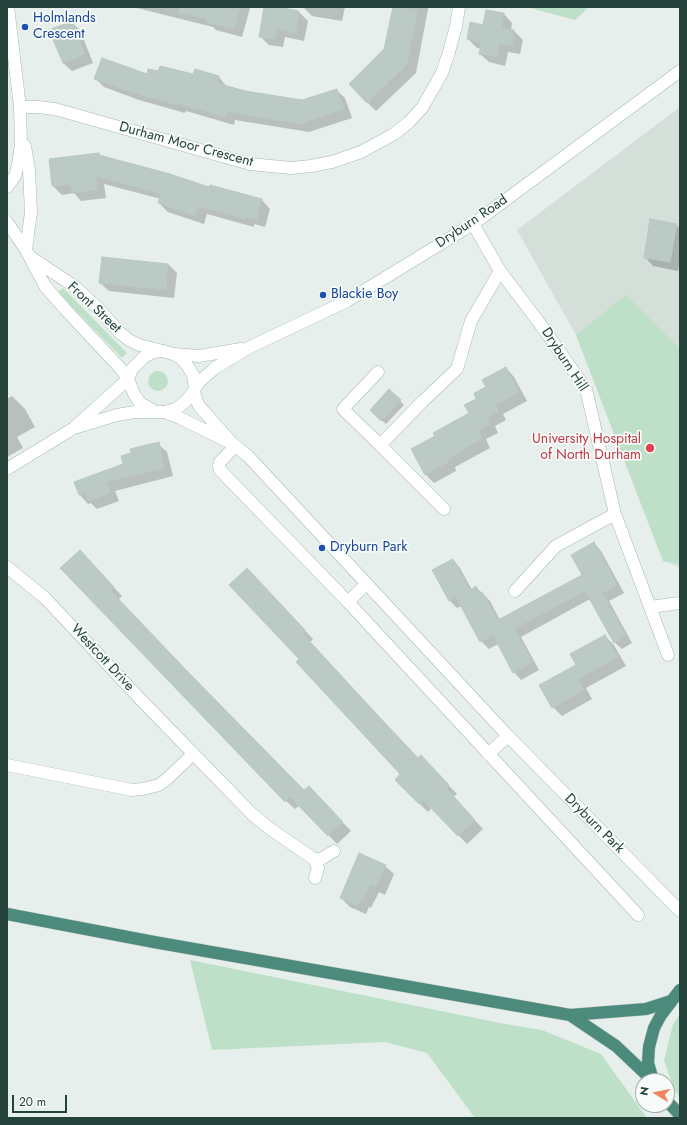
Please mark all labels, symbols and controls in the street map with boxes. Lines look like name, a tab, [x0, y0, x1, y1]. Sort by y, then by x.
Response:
place label: Holmlands Crescent	[33, 11, 96, 44]
marker: Holmlands Crescent	[20, 22, 30, 32]
street label: Durham Moor Crescent	[117, 119, 255, 171]
street label: Dryburn Road	[433, 192, 511, 252]
street label: Front Street	[64, 279, 124, 337]
place label: Blackie Boy	[331, 287, 398, 303]
marker: Blackie Boy	[318, 290, 328, 300]
street label: Dryburn Hill	[537, 325, 591, 395]
place label: University Hospital of North Durham	[532, 432, 641, 464]
marker: University Hospital of North Durham	[644, 442, 656, 454]
place label: Dryburn Park	[330, 540, 408, 556]
marker: Dryburn Park	[317, 543, 327, 553]
street label: Westcott Drive	[67, 621, 137, 695]
street label: Dryburn Park	[561, 791, 627, 857]
north arrow	[635, 1073, 675, 1113]
text: N	[636, 1085, 653, 1097]
scale bar	[14, 1087, 69, 1113]
text: 20 m	[19, 1093, 46, 1111]

